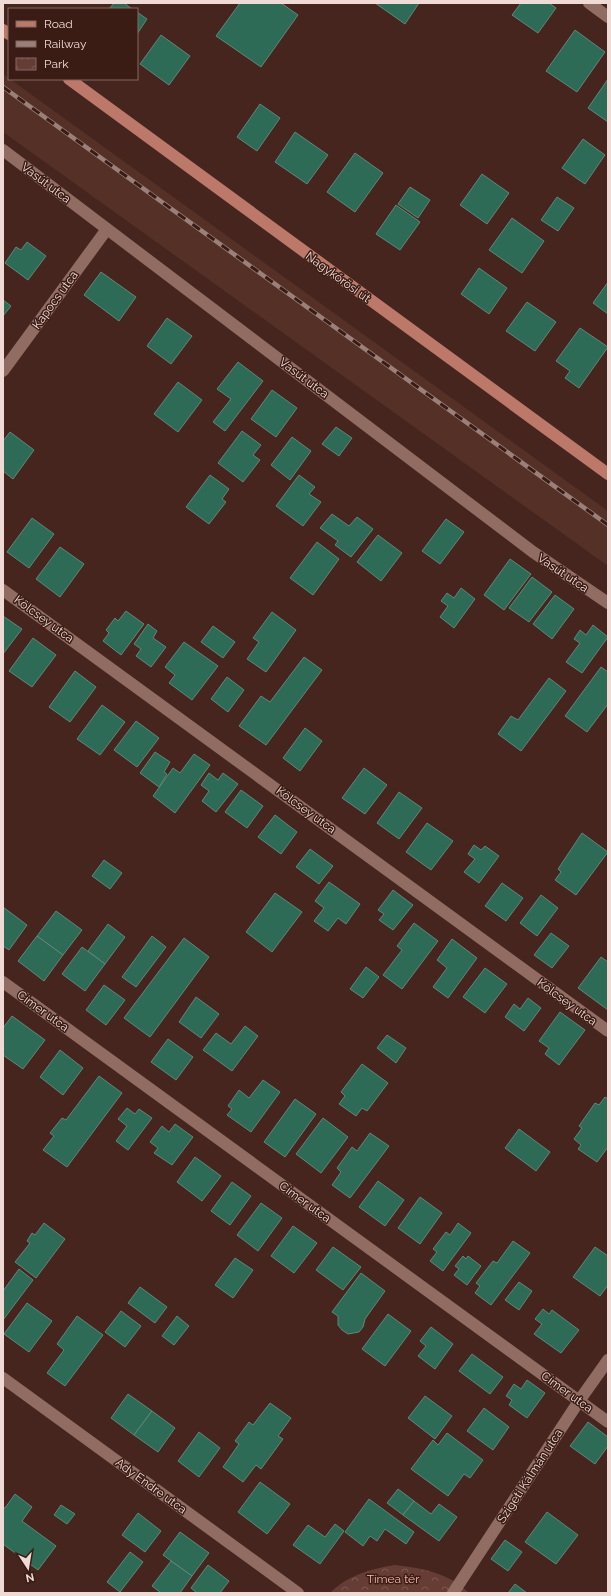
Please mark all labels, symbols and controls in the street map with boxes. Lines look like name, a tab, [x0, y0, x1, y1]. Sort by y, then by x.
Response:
legend	[8, 8, 138, 80]
text: Road	[44, 17, 73, 31]
text: Railway	[44, 37, 87, 51]
text: Park	[44, 57, 69, 71]
street label: Vasút utca	[19, 160, 73, 206]
street label: Nagykőrösi út	[303, 249, 373, 305]
street label: Kapocs utca	[29, 268, 81, 332]
street label: Vasút utca	[277, 355, 331, 401]
street label: Vasút utca	[535, 551, 591, 595]
street label: Kölcsey utca	[11, 593, 77, 645]
street label: Kölcsey utca	[273, 784, 339, 836]
street label: Kölcsey utca	[534, 976, 600, 1028]
street label: Címer utca	[15, 988, 71, 1034]
street label: Címer utca	[277, 1179, 333, 1225]
street label: Címer utca	[539, 1369, 595, 1415]
street label: Szigeti Kálmán utca	[494, 1426, 566, 1526]
street label: Ady Endre utca	[113, 1455, 189, 1517]
north arrow	[8, 1548, 48, 1588]
text: N	[25, 1570, 35, 1585]
park label: Tímea tér	[367, 1572, 420, 1586]

